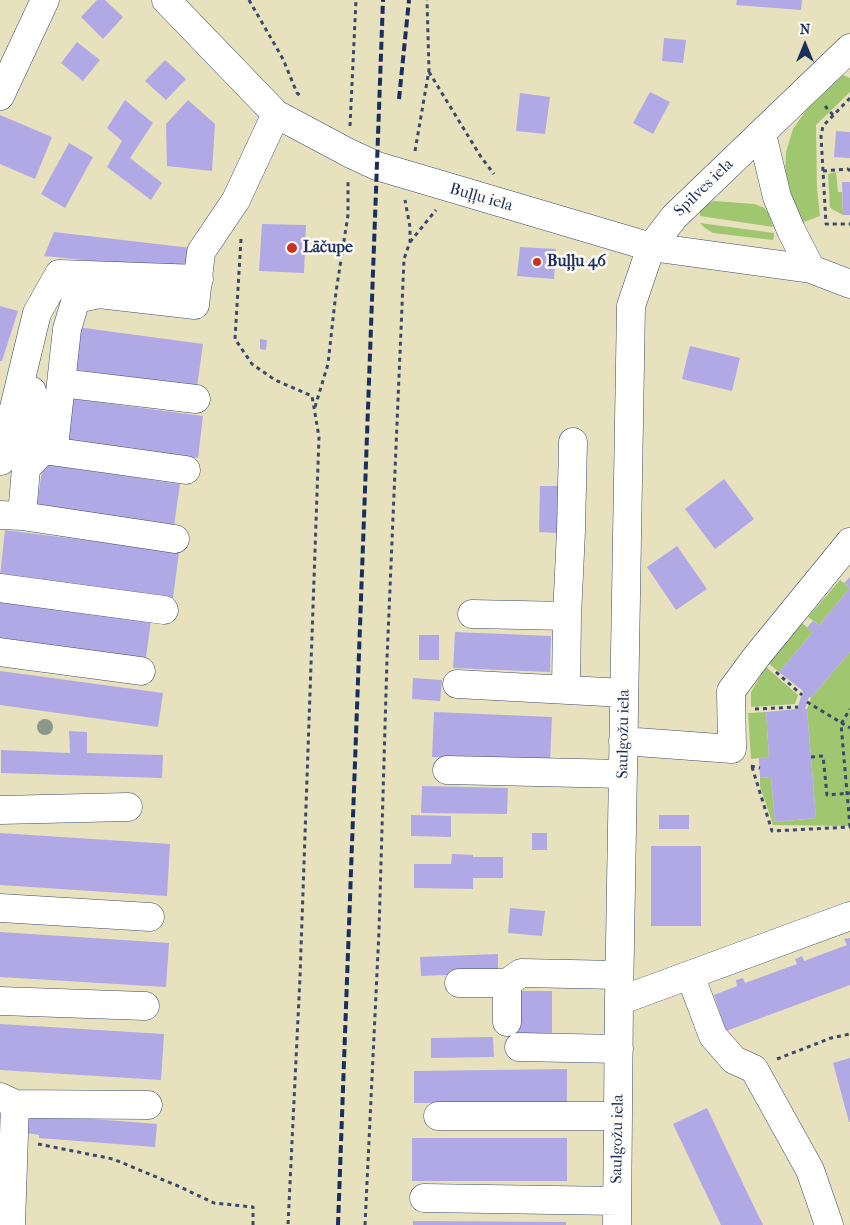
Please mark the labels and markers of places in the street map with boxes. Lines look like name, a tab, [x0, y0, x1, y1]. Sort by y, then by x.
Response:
place label: Lāčupe	[303, 238, 353, 258]
marker: Lāčupe	[285, 241, 299, 255]
place label: Buļļu 46	[547, 252, 606, 272]
marker: Buļļu 46	[531, 256, 543, 268]

